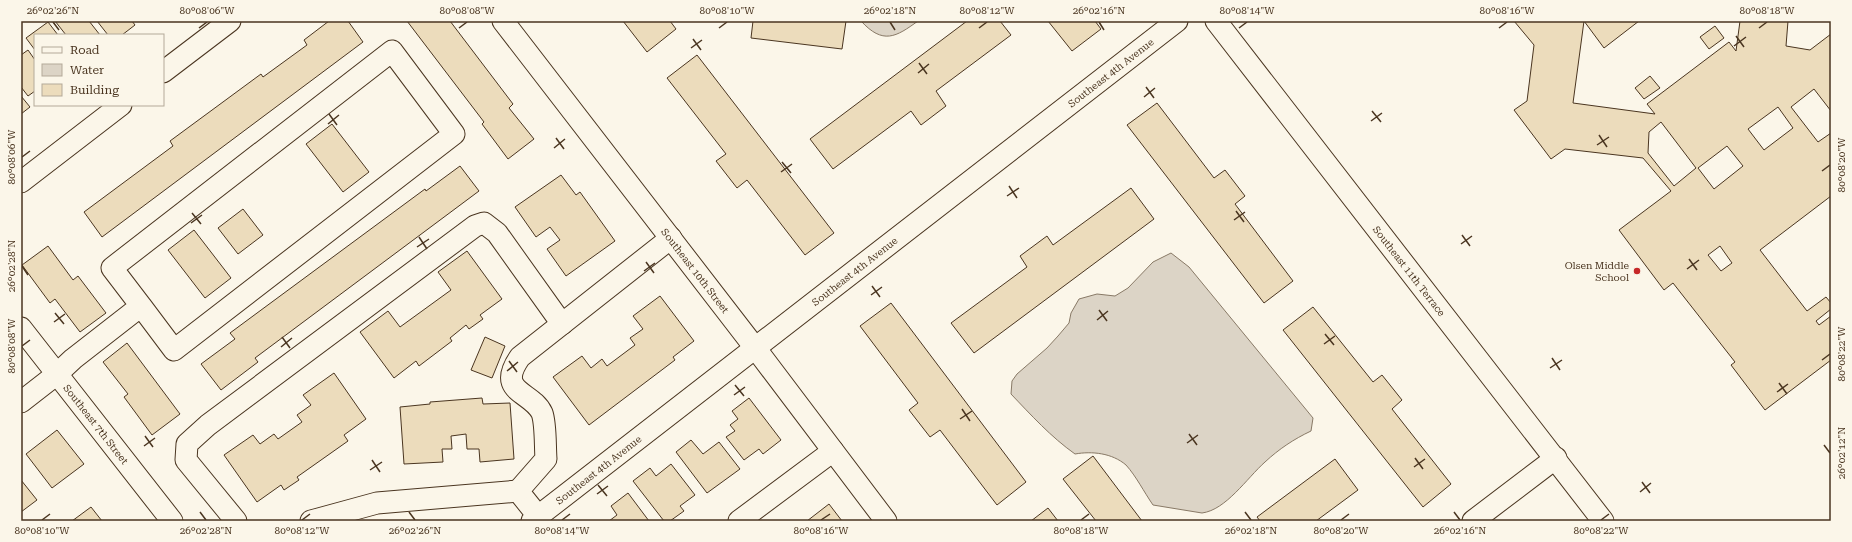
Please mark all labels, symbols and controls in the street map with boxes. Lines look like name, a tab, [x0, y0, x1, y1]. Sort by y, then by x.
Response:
text: 26°02'26"N	[27, 5, 79, 16]
text: 80°08'06"W	[180, 5, 235, 16]
text: 80°08'08"W	[440, 5, 495, 16]
text: 80°08'10"W	[700, 5, 755, 16]
text: 26°02'18"N	[864, 5, 916, 16]
text: 80°08'12"W	[960, 5, 1015, 16]
text: 26°02'16"N	[1073, 5, 1125, 16]
text: 80°08'14"W	[1220, 5, 1275, 16]
text: 80°08'16"W	[1480, 5, 1535, 16]
text: 80°08'18"W	[1740, 5, 1795, 16]
legend	[34, 34, 164, 106]
street label: Southeast 4th Avenue	[1066, 36, 1156, 109]
text: Road	[70, 43, 100, 57]
text: Water	[70, 63, 104, 77]
text: Building	[70, 83, 119, 97]
text: 80°08'06"W	[6, 129, 17, 184]
text: 80°08'20"W	[1836, 137, 1847, 192]
street label: Southeast 11th Terrace	[1371, 224, 1448, 319]
street label: Southeast 10th Street	[659, 226, 732, 315]
street label: Southeast 4th Avenue	[810, 234, 900, 308]
text: 26°02'28"N	[6, 240, 17, 292]
place label: Olsen Middle School	[1565, 260, 1630, 283]
marker: Olsen Middle School	[1632, 266, 1642, 276]
text: 80°08'08"W	[6, 318, 17, 373]
text: 80°08'22"W	[1836, 326, 1847, 381]
street label: Southeast 7th Street	[62, 382, 131, 466]
text: 26°02'12"N	[1836, 427, 1847, 479]
street label: Southeast 4th Avenue	[553, 433, 644, 506]
text: 80°08'10"W	[15, 525, 70, 536]
text: 26°02'28"N	[180, 525, 232, 536]
text: 80°08'12"W	[275, 525, 330, 536]
text: 26°02'26"N	[389, 525, 441, 536]
text: 80°08'14"W	[535, 525, 590, 536]
text: 80°08'16"W	[794, 525, 849, 536]
text: 80°08'18"W	[1054, 525, 1109, 536]
text: 26°02'18"N	[1225, 525, 1277, 536]
text: 80°08'20"W	[1314, 525, 1369, 536]
text: 26°02'16"N	[1434, 525, 1486, 536]
text: 80°08'22"W	[1574, 525, 1629, 536]

